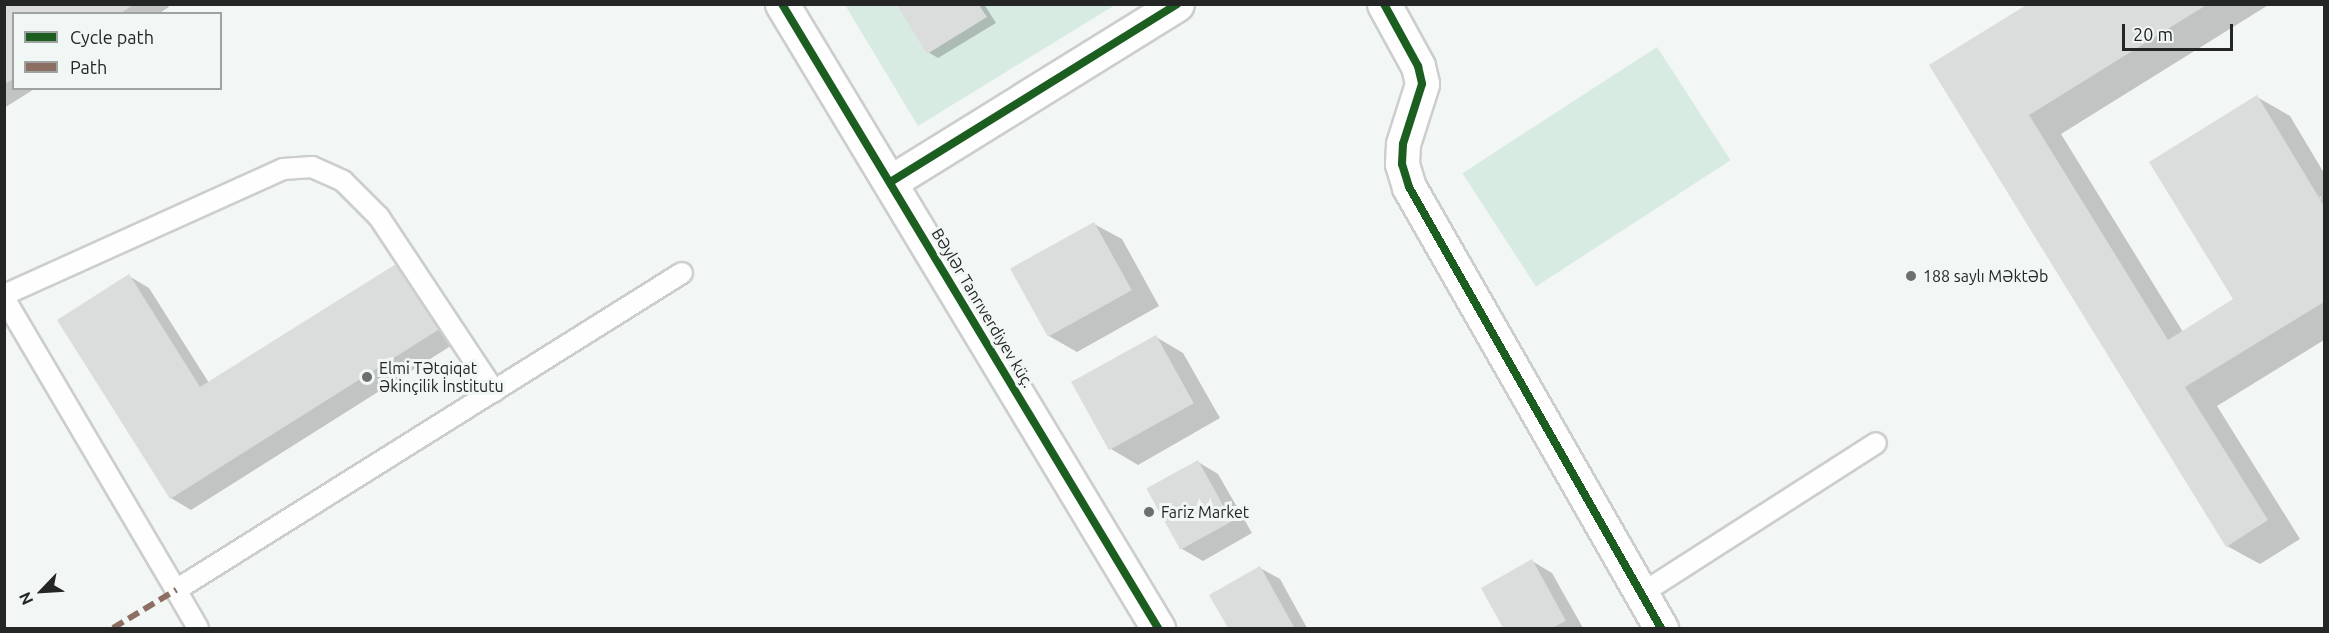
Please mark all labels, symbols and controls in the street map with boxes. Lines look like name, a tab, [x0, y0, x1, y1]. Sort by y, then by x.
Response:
legend	[12, 12, 222, 90]
scale bar	[2125, 12, 2236, 50]
text: 20 m	[2133, 24, 2173, 44]
text: Cycle path	[70, 27, 154, 47]
text: Path	[70, 57, 107, 77]
street label: Bəylər Tanrıverdiyev küç.	[928, 225, 1038, 391]
place label: 188 saylı Məktəb	[1923, 266, 2048, 286]
marker: 188 saylı Məktəb	[1904, 269, 1918, 283]
place label: Elmi Tətqiqat Əkinçilik İnstitutu	[379, 358, 504, 396]
marker: Elmi Tətqiqat Əkinçilik İnstitutu	[360, 370, 374, 384]
place label: Fariz Market	[1161, 502, 1249, 522]
marker: Fariz Market	[1142, 505, 1156, 519]
north arrow	[12, 561, 72, 621]
text: N	[15, 589, 36, 608]

